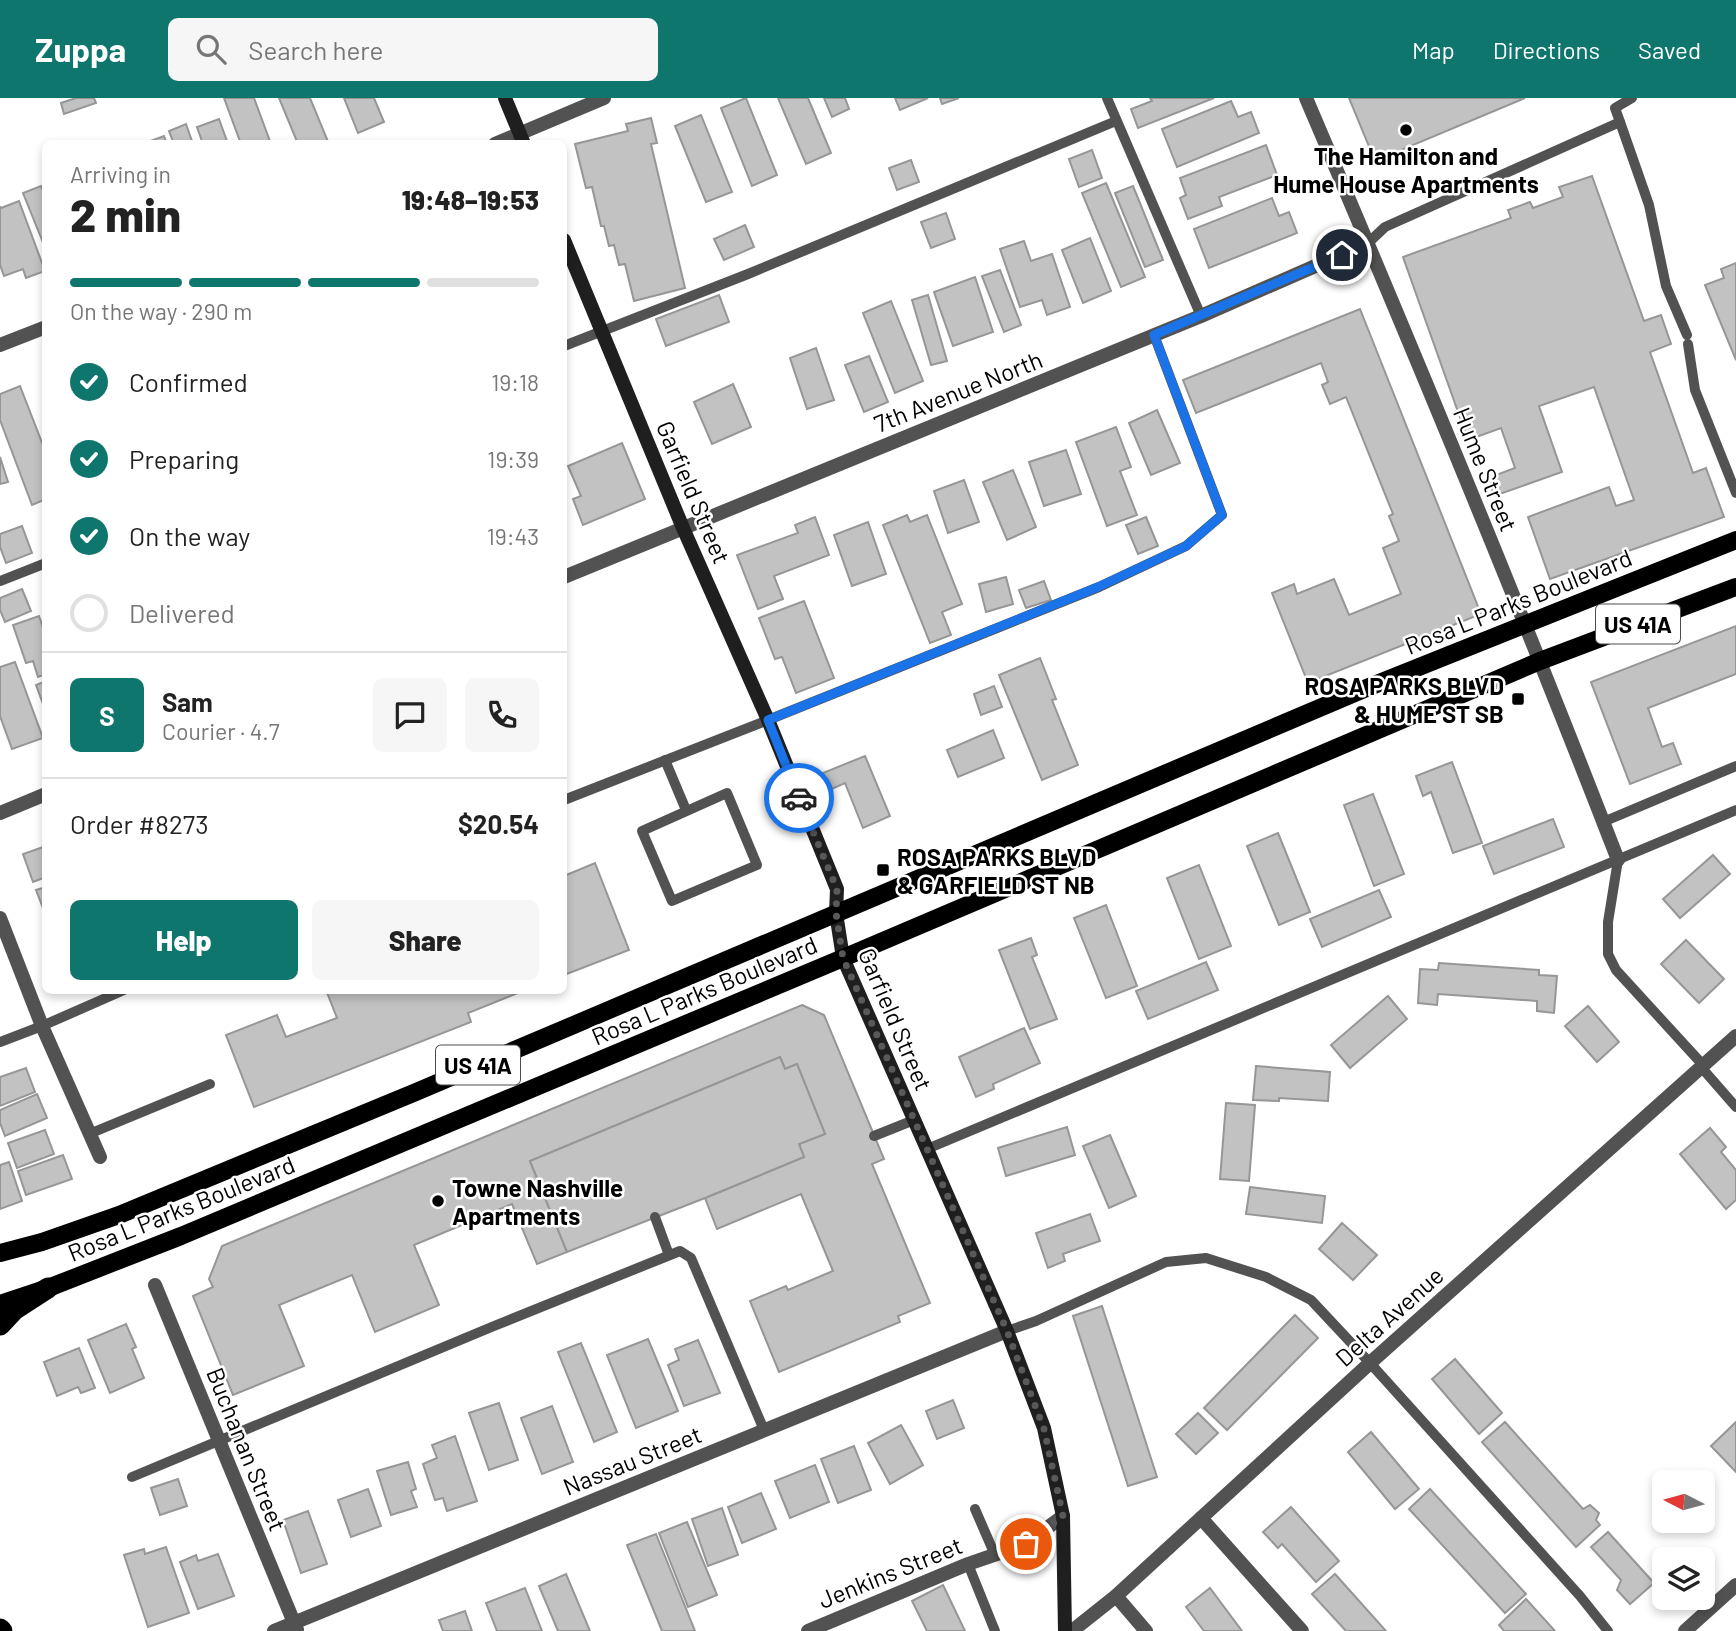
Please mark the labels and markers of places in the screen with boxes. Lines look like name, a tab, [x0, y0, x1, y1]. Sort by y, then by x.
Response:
marker: The Hamilton and Hume House Apartments	[1398, 122, 1414, 138]
place label: The Hamilton and Hume House Apartments	[1273, 141, 1539, 198]
pin	[1312, 225, 1372, 285]
place label: ROSA PARKS BLVD & HUME ST SB	[1305, 671, 1504, 728]
marker: ROSA PARKS BLVD & HUME ST SB	[1510, 691, 1526, 707]
place label: ROSA PARKS BLVD & GARFIELD ST NB	[897, 842, 1096, 899]
marker: ROSA PARKS BLVD & GARFIELD ST NB	[875, 862, 891, 878]
place label: Towne Nashville Apartments	[452, 1173, 623, 1230]
marker: Towne Nashville Apartments	[430, 1193, 446, 1209]
pin	[996, 1514, 1056, 1574]

